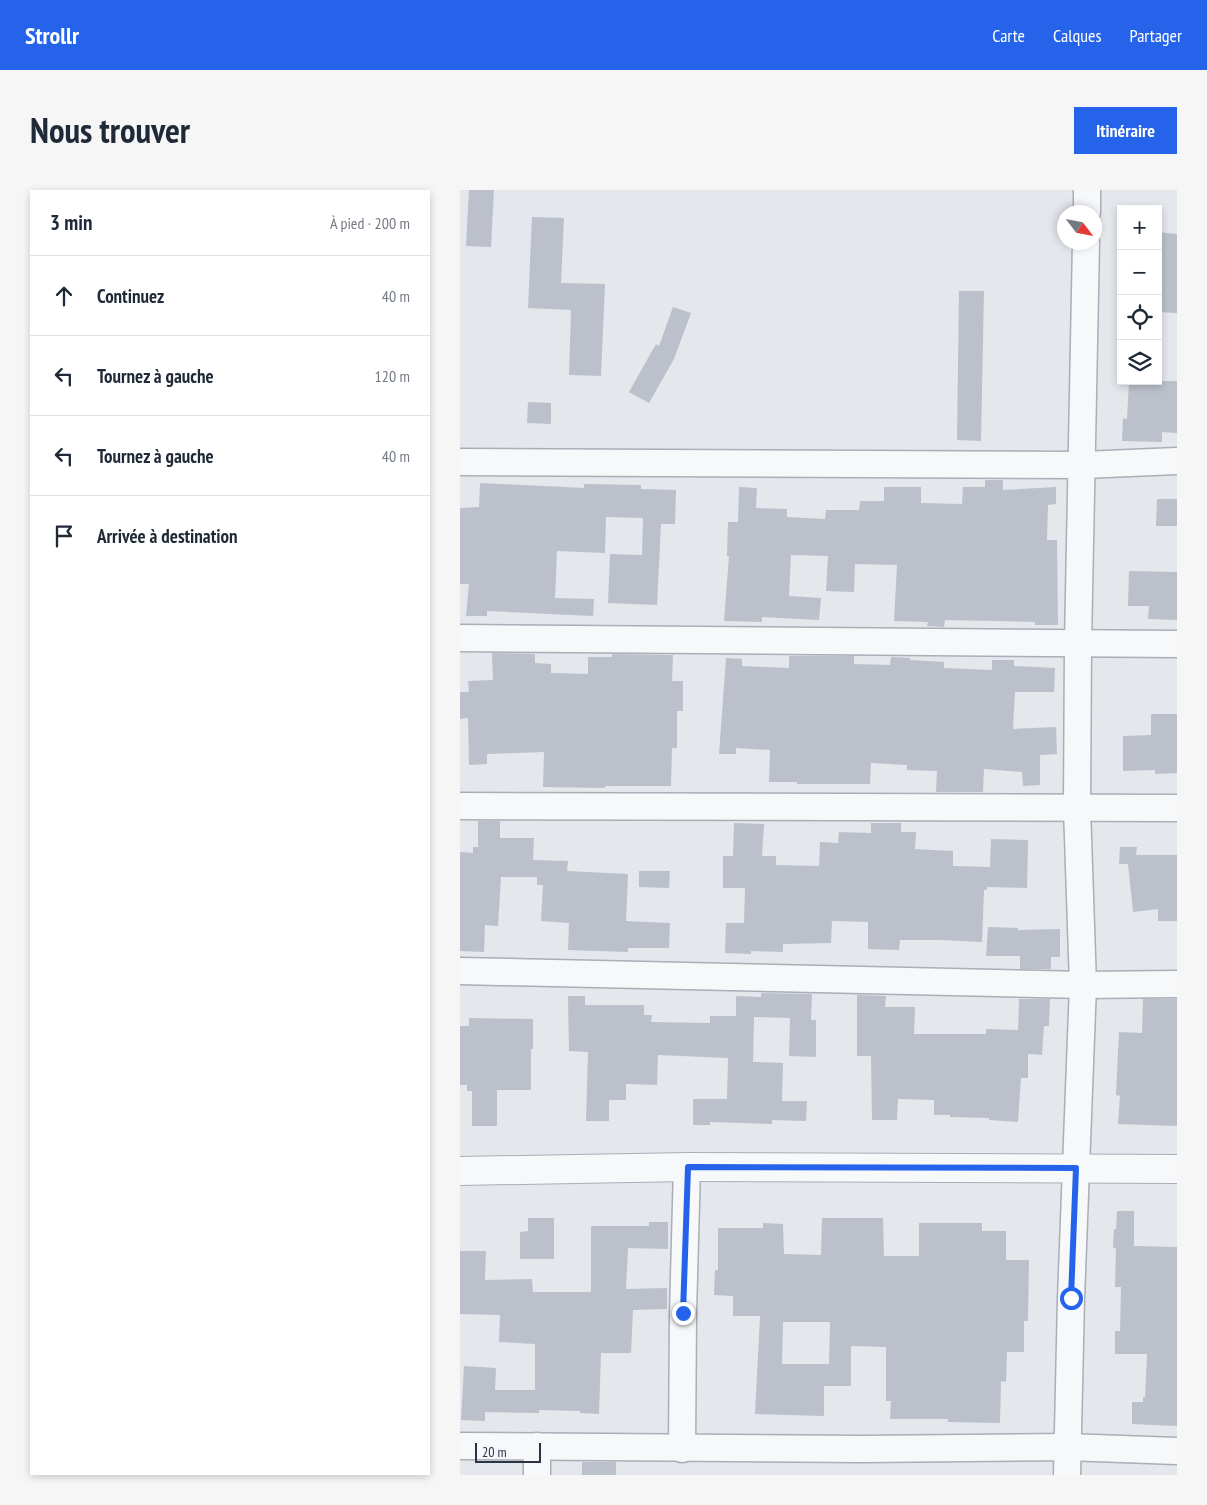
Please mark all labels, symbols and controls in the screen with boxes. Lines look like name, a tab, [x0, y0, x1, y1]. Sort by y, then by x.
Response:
text: Strollr	[25, 20, 79, 51]
text: Carte	[992, 24, 1025, 47]
text: Calques	[1053, 24, 1102, 47]
text: Partager	[1130, 24, 1182, 47]
text: Nous trouver	[30, 107, 190, 153]
button: Itinéraire	[1074, 107, 1177, 154]
north arrow	[1057, 205, 1102, 250]
map controls	[1117, 205, 1162, 385]
button: +	[1117, 205, 1162, 250]
text: 3 min	[50, 209, 92, 236]
text: À pied · 200 m	[330, 213, 410, 233]
button: −	[1117, 250, 1162, 295]
icon: ahead	[50, 282, 78, 310]
text: Continuez	[97, 284, 164, 308]
text: 40 m	[382, 286, 410, 306]
button: locate	[1117, 295, 1162, 340]
button: layers	[1117, 340, 1162, 385]
icon: left	[50, 362, 78, 390]
text: Tournez à gauche	[97, 364, 214, 388]
text: 120 m	[375, 366, 410, 386]
icon: left	[50, 442, 78, 470]
text: Tournez à gauche	[97, 444, 214, 468]
text: 40 m	[382, 446, 410, 466]
icon: arrive	[50, 522, 78, 550]
text: Arrivée à destination	[97, 524, 238, 548]
route start	[1060, 1287, 1083, 1310]
route end	[672, 1302, 695, 1325]
scale bar	[475, 1440, 541, 1463]
text: 20 m	[482, 1443, 507, 1461]

